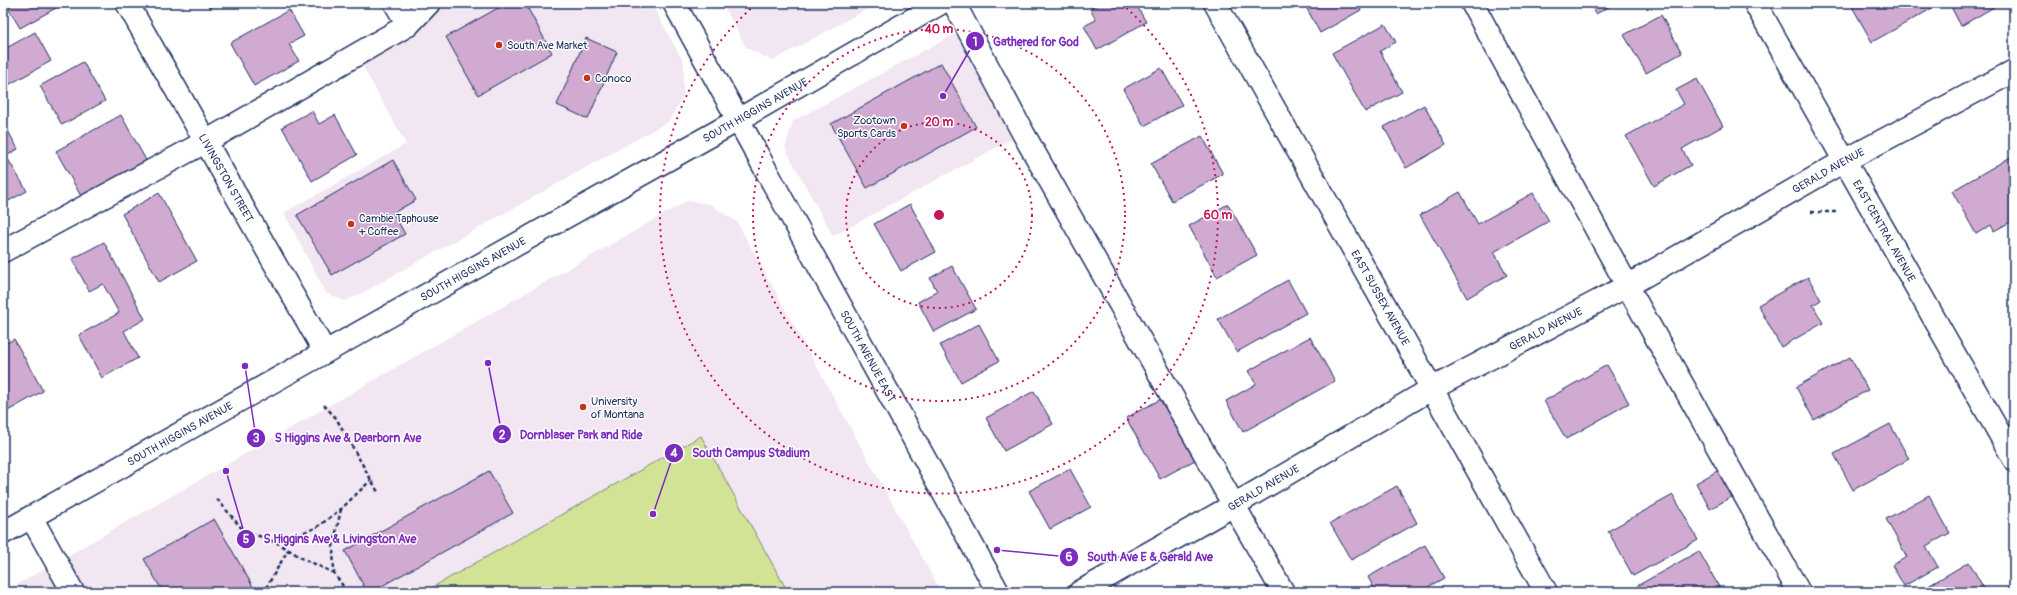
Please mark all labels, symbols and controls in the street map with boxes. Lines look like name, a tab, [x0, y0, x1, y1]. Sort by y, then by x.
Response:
text: 40 m	[924, 22, 954, 37]
callout: Gathered for God	[965, 29, 1087, 53]
text: 1	[973, 35, 977, 50]
text: Gathered for God	[993, 35, 1079, 50]
place label: South Ave Market	[507, 39, 588, 52]
marker: South Ave Market	[494, 40, 504, 50]
place label: Conoco	[595, 72, 632, 85]
marker: Conoco	[582, 73, 592, 83]
street label: SOUTH HIGGINS AVENUE	[701, 75, 811, 145]
place label: Zootown Sports Cards	[837, 114, 896, 140]
text: 20 m	[925, 115, 953, 130]
marker: Zootown Sports Cards	[899, 121, 909, 131]
street label: LIVINGSTON STREET	[196, 132, 256, 225]
street label: GERALD AVENUE	[1790, 145, 1867, 196]
street label: EAST CENTRAL AVENUE	[1850, 178, 1918, 284]
centre of rings	[932, 208, 946, 222]
text: 60 m	[1204, 208, 1233, 223]
place label: Cambie Taphouse + Coffee	[358, 212, 439, 238]
marker: Cambie Taphouse + Coffee	[346, 219, 356, 229]
street label: SOUTH HIGGINS AVENUE	[418, 234, 528, 304]
street label: EAST SUSSEX AVENUE	[1348, 248, 1412, 348]
street label: GERALD AVENUE	[1507, 305, 1585, 354]
street label: SOUTH AVENUE EAST	[837, 308, 898, 404]
place label: University of Montana	[591, 395, 644, 421]
street label: SOUTH HIGGINS AVENUE	[125, 399, 235, 469]
marker: University of Montana	[578, 402, 588, 412]
callout: Dornblaser Park and Ride	[492, 422, 651, 446]
callout: S Higgins Ave & Dearborn Ave	[246, 426, 429, 450]
text: 2	[499, 428, 506, 443]
text: Dornblaser Park and Ride	[520, 428, 643, 443]
text: 3	[253, 431, 260, 446]
text: S Higgins Ave & Dearborn Ave	[275, 431, 422, 446]
callout: South Campus Stadium	[664, 441, 818, 465]
text: 4	[670, 446, 678, 461]
text: South Campus Stadium	[692, 446, 810, 461]
street label: GERALD AVENUE	[1226, 462, 1302, 514]
callout: S Higgins Ave & Livingston Ave	[236, 527, 425, 551]
text: 5	[243, 532, 250, 547]
text: S Higgins Ave & Livingston Ave	[264, 532, 418, 547]
callout: South Ave E & Gerald Ave	[1059, 545, 1221, 569]
text: 6	[1066, 550, 1073, 565]
text: South Ave E & Gerald Ave	[1087, 550, 1214, 565]

